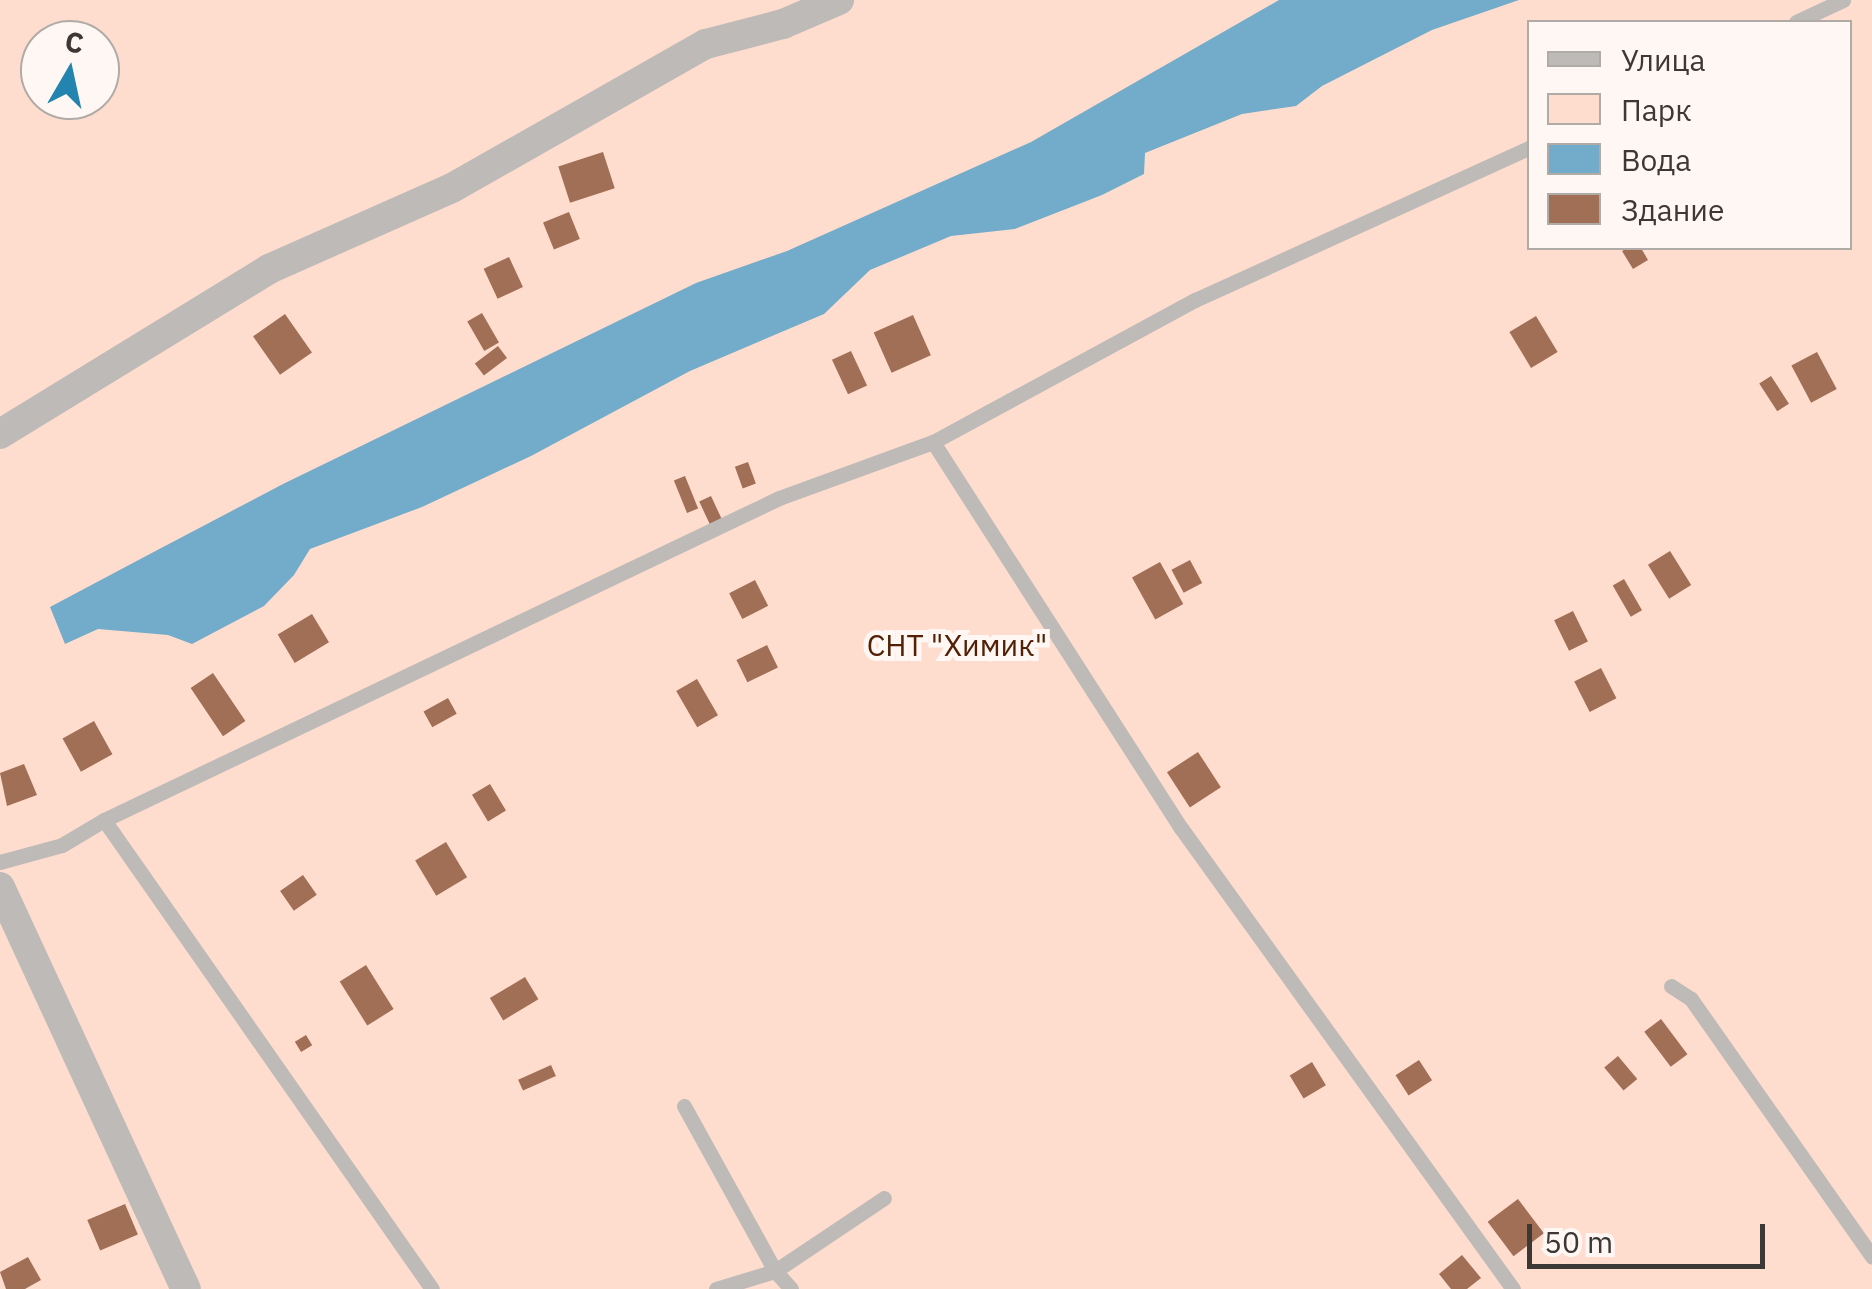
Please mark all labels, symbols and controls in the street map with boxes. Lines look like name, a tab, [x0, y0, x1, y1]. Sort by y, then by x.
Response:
north arrow	[20, 20, 120, 120]
legend	[1527, 20, 1852, 250]
text: С	[63, 22, 86, 62]
text: Улица	[1621, 40, 1706, 79]
text: Парк	[1621, 90, 1692, 129]
text: Вода	[1621, 140, 1691, 179]
text: Здание	[1621, 190, 1724, 229]
park label: СНТ "Химик"	[867, 627, 1047, 663]
scale bar	[1532, 1204, 1770, 1266]
text: 50 m	[1544, 1222, 1613, 1261]

